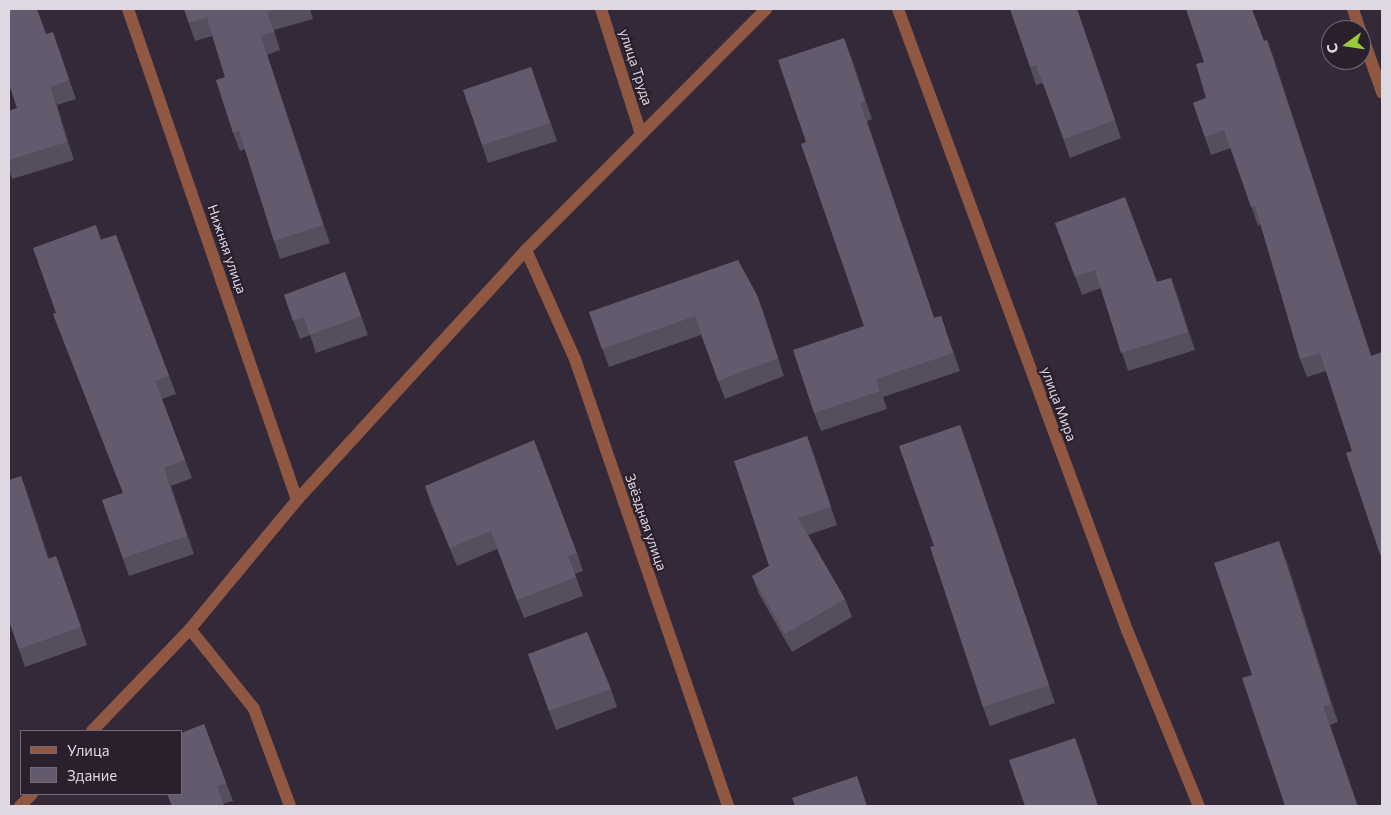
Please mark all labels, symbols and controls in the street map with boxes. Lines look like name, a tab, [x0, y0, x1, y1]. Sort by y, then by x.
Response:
north arrow	[1321, 20, 1371, 70]
street label: улица Труда	[616, 27, 656, 107]
text: С	[1323, 42, 1341, 55]
street label: Нижняя улица	[204, 202, 250, 296]
street label: улица Мира	[1038, 365, 1080, 443]
street label: Звёздная улица	[622, 471, 670, 573]
legend	[20, 730, 182, 795]
text: Улица	[67, 741, 109, 759]
text: Здание	[67, 766, 117, 784]

